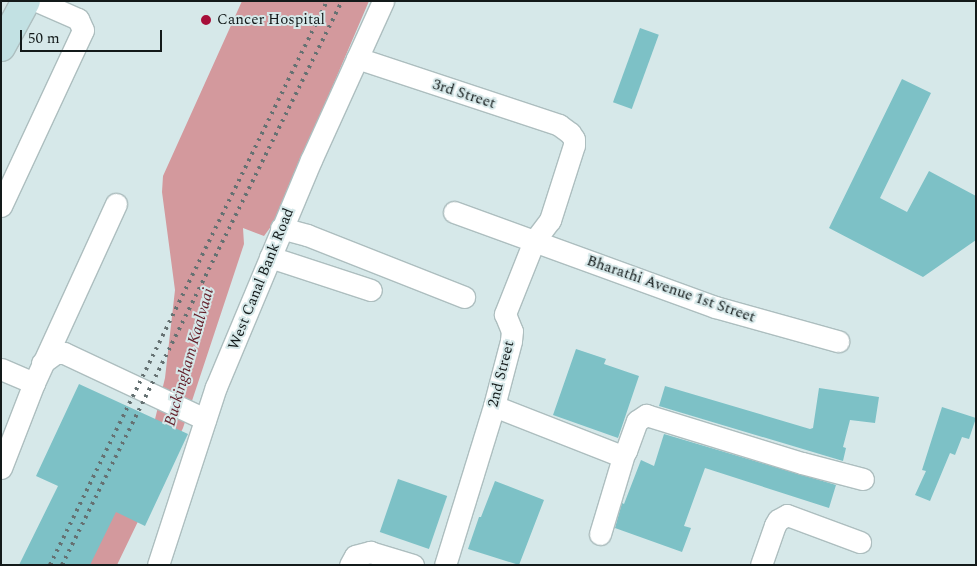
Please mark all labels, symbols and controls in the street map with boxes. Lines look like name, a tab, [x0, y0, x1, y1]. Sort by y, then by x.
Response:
place label: Cancer Hospital	[217, 11, 325, 29]
marker: Cancer Hospital	[199, 13, 213, 27]
scale bar	[22, 20, 165, 52]
text: 50 m	[28, 27, 60, 50]
street label: 3rd Street	[430, 75, 498, 113]
street label: West Canal Bank Road	[224, 206, 298, 352]
street label: Bharathi Avenue 1st Street	[584, 252, 758, 326]
water label: Buckingham Kaalvaai	[160, 286, 218, 428]
street label: 2nd Street	[484, 339, 518, 409]

